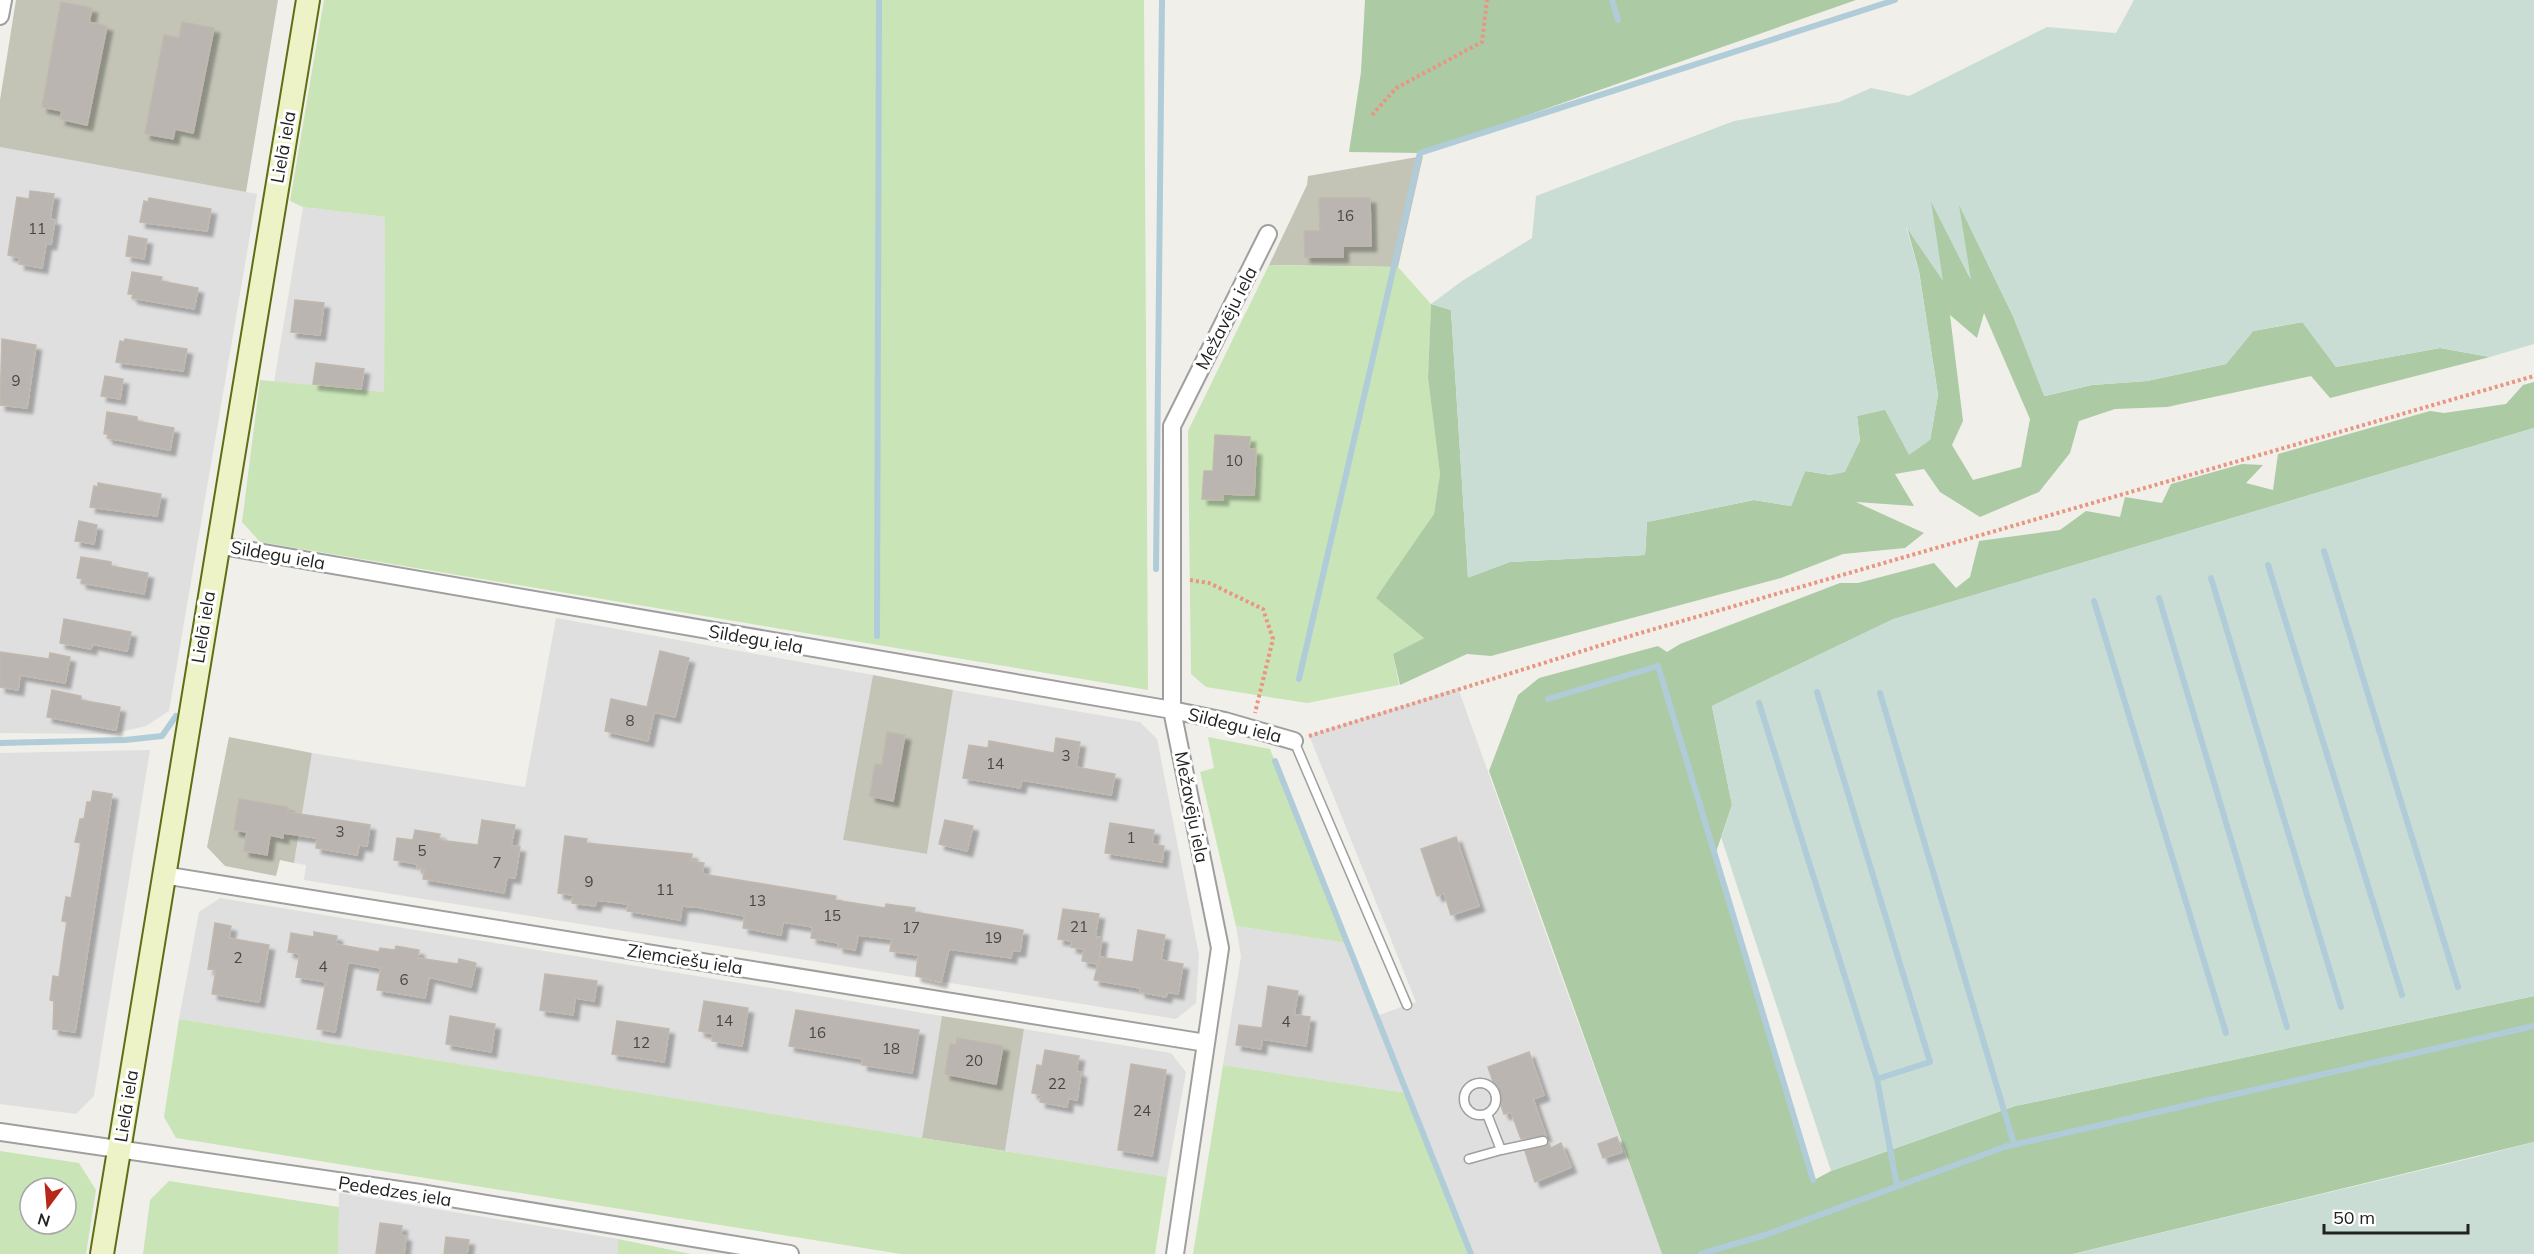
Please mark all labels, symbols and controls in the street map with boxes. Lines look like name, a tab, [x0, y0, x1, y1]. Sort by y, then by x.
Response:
street label: Lielā iela	[265, 109, 301, 185]
house number: 16	[1336, 206, 1354, 225]
house number: 11	[28, 219, 46, 238]
street label: Mežavēju iela	[1190, 262, 1262, 374]
house number: 9	[11, 371, 21, 390]
house number: 10	[1225, 451, 1243, 470]
street label: Sildegu iela	[229, 535, 327, 575]
street label: Lielā iela	[186, 589, 220, 665]
street label: Sildegu iela	[707, 619, 805, 659]
street label: Sildegu iela	[1186, 702, 1284, 748]
house number: 8	[625, 711, 635, 730]
house number: 3	[1061, 746, 1071, 765]
street label: Mežavēju iela	[1170, 749, 1214, 865]
house number: 14	[986, 754, 1004, 773]
house number: 3	[335, 822, 345, 841]
house number: 1	[1126, 828, 1136, 847]
house number: 5	[417, 841, 427, 860]
house number: 7	[492, 853, 502, 872]
house number: 9	[584, 872, 594, 891]
house number: 11	[656, 880, 674, 899]
house number: 13	[748, 891, 766, 910]
house number: 15	[823, 906, 841, 925]
house number: 21	[1070, 917, 1088, 936]
house number: 17	[902, 918, 920, 937]
house number: 19	[984, 928, 1002, 947]
street label: Ziemciešu iela	[626, 939, 744, 979]
house number: 2	[233, 948, 243, 967]
house number: 4	[318, 957, 328, 976]
house number: 6	[399, 970, 409, 989]
house number: 14	[715, 1011, 733, 1030]
house number: 4	[1281, 1012, 1291, 1031]
house number: 16	[808, 1023, 826, 1042]
house number: 12	[632, 1033, 650, 1052]
house number: 18	[882, 1039, 900, 1058]
house number: 20	[965, 1051, 983, 1070]
street label: Lielā iela	[109, 1068, 143, 1144]
house number: 22	[1048, 1074, 1066, 1093]
house number: 24	[1133, 1101, 1151, 1120]
street label: Pededzes iela	[337, 1171, 453, 1211]
north arrow	[18, 1176, 78, 1236]
scale bar	[2324, 1197, 2468, 1235]
text: 50 m	[2333, 1206, 2375, 1229]
text: N	[35, 1209, 52, 1232]

